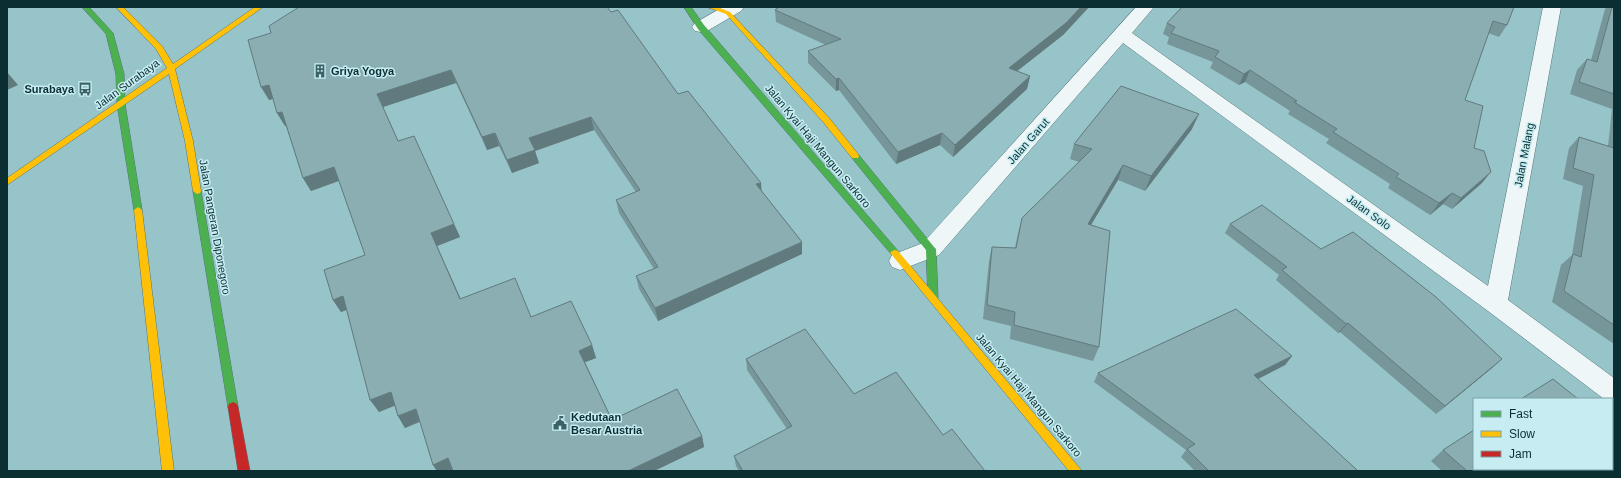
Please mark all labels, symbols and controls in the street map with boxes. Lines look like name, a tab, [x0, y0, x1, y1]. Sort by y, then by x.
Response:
street label: Jalan Surabaya	[93, 56, 162, 111]
building icon: Griya Yogya	[312, 63, 328, 79]
place label: Griya Yogya	[331, 65, 395, 77]
bus stop icon: Surabaya	[77, 81, 93, 97]
street label: Jalan Kyai Haji Mangun Sarkoro	[763, 82, 873, 210]
place label: Surabaya	[24, 83, 75, 95]
street label: Jalan Garut	[1005, 116, 1051, 166]
street label: Jalan Malang	[1512, 122, 1536, 188]
street label: Jalan Pangeran Diponegoro	[197, 158, 233, 296]
street label: Jalan Solo	[1345, 192, 1393, 232]
street label: Jalan Kyai Haji Mangun Sarkoro	[974, 331, 1084, 459]
legend	[1473, 398, 1613, 470]
text: Fast	[1509, 407, 1533, 421]
place label: Kedutaan Besar Austria	[571, 411, 643, 436]
public building icon: Kedutaan Besar Austria	[552, 415, 568, 431]
text: Slow	[1509, 427, 1535, 441]
text: Jam	[1509, 447, 1532, 461]

